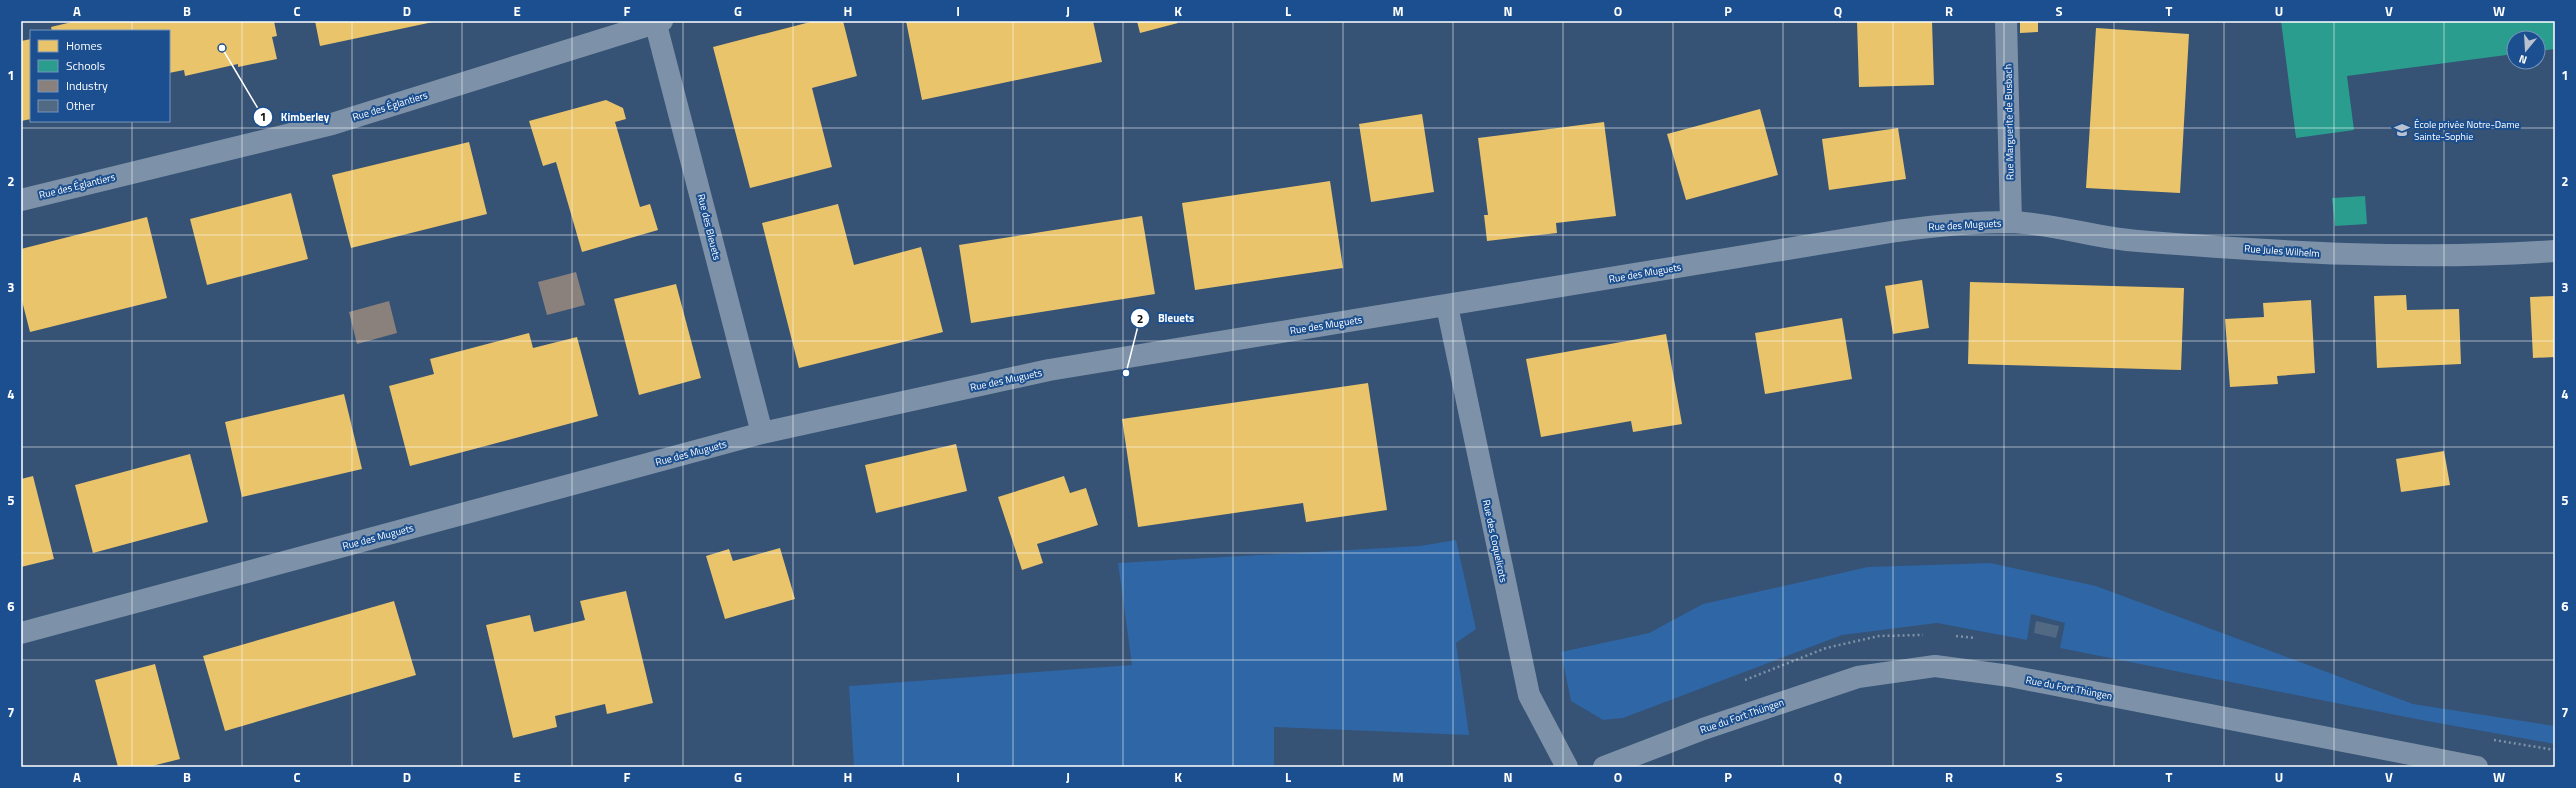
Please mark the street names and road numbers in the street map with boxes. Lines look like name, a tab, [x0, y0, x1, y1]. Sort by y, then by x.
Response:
street label: Rue Marguerite de Busbach	[2000, 64, 2018, 180]
street label: Rue des Églantiers	[351, 87, 430, 125]
street label: Rue des Églantiers	[37, 169, 117, 203]
street label: Rue des Bleuets	[694, 192, 725, 262]
street label: Rue des Muguets	[1928, 216, 2002, 234]
street label: Rue Jules Wilhelm	[2244, 241, 2320, 261]
street label: Rue des Muguets	[1608, 259, 1683, 287]
street label: Rue des Muguets	[1289, 312, 1364, 338]
street label: Rue des Muguets	[969, 365, 1044, 395]
street label: Rue des Muguets	[654, 436, 729, 470]
street label: Rue des Coquelicots	[1479, 498, 1511, 584]
street label: Rue des Muguets	[341, 520, 416, 554]
street label: Rue du Fort Thüngen	[2024, 672, 2114, 704]
street label: Rue du Fort Thüngen	[1698, 695, 1786, 737]

